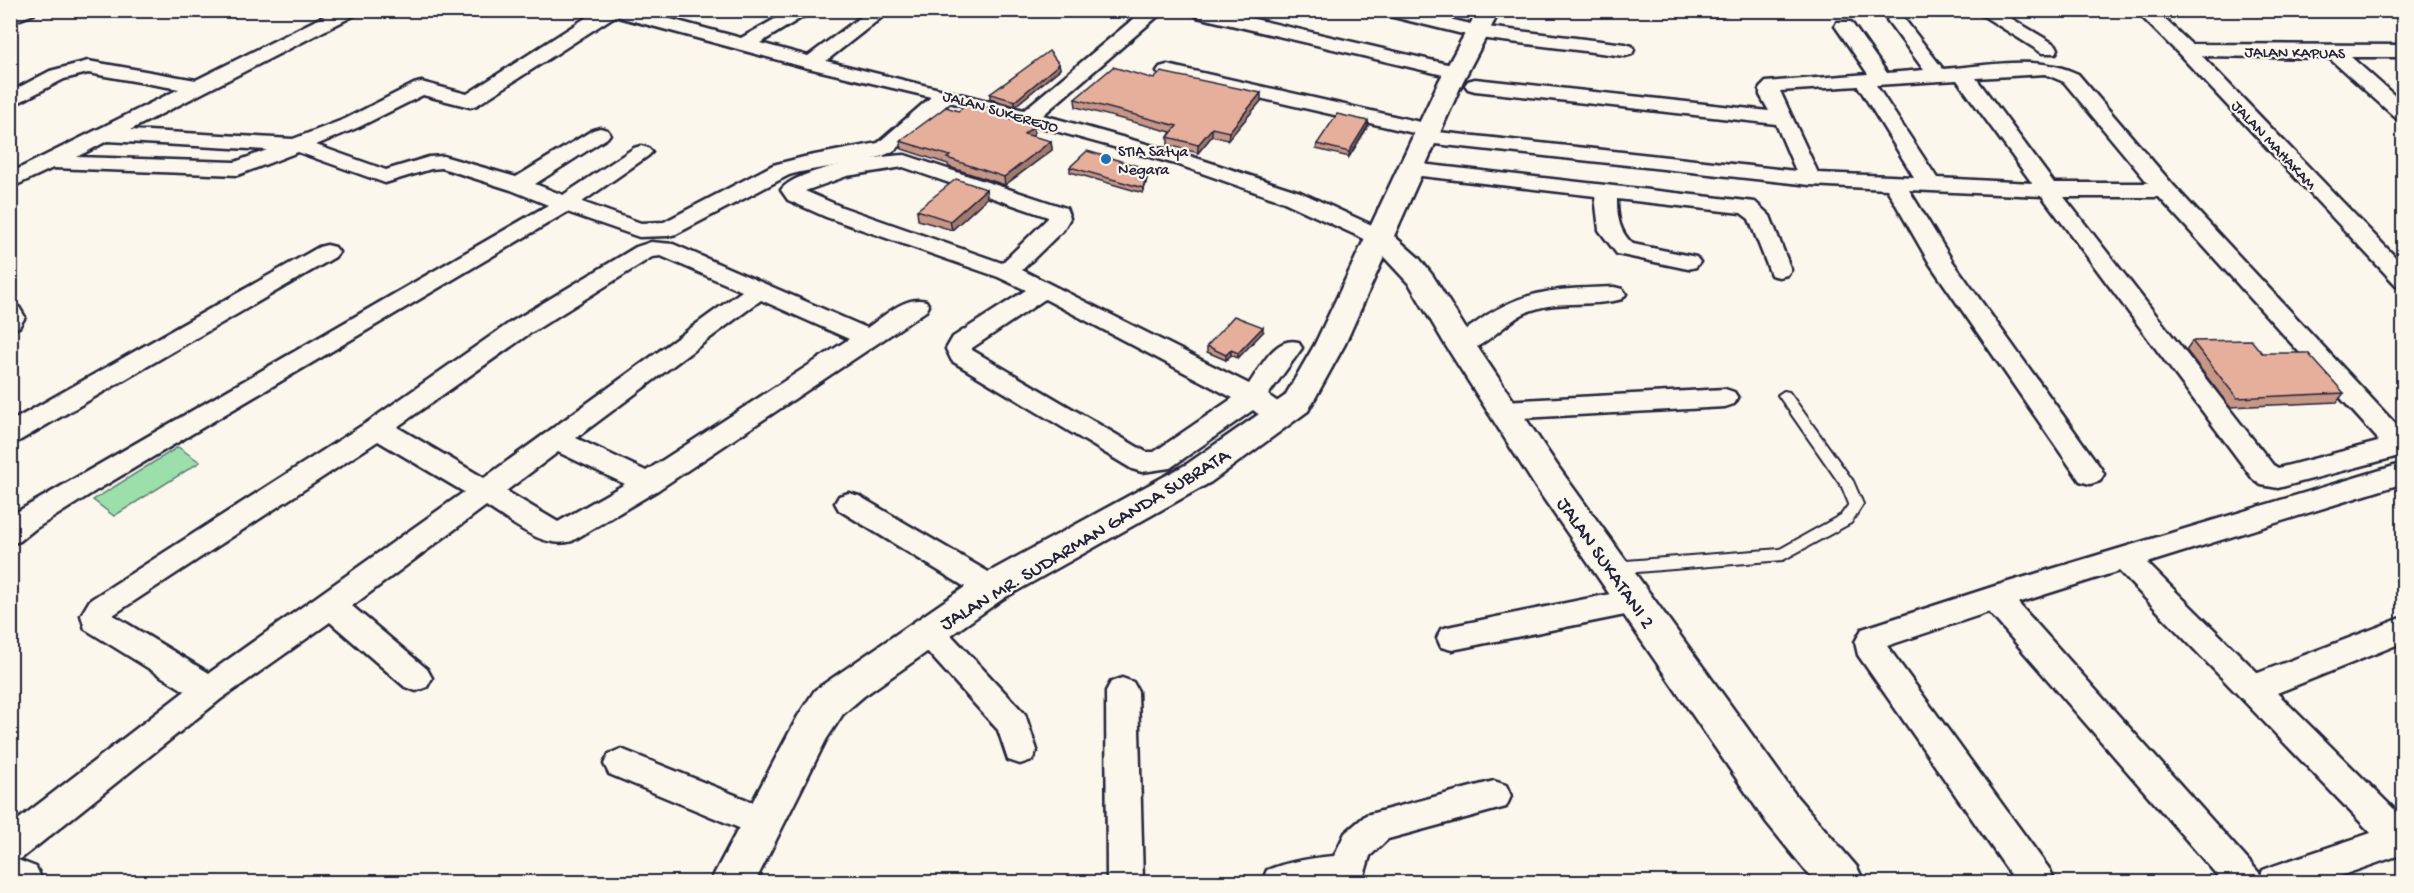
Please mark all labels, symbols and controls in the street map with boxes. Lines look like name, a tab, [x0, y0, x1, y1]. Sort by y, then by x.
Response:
street label: JALAN KAPUAS	[2244, 44, 2346, 65]
street label: JALAN SUKEREJO	[940, 88, 1060, 139]
street label: JALAN MAHAKAM	[2226, 98, 2320, 196]
place label: STIA Satya Negara	[1118, 144, 1189, 181]
marker: STIA Satya Negara	[1099, 152, 1113, 166]
street label: JALAN MR. SUDARMAN GANDA SUBRATA	[937, 444, 1236, 637]
street label: JALAN SUKATANI 2	[1550, 494, 1658, 634]

